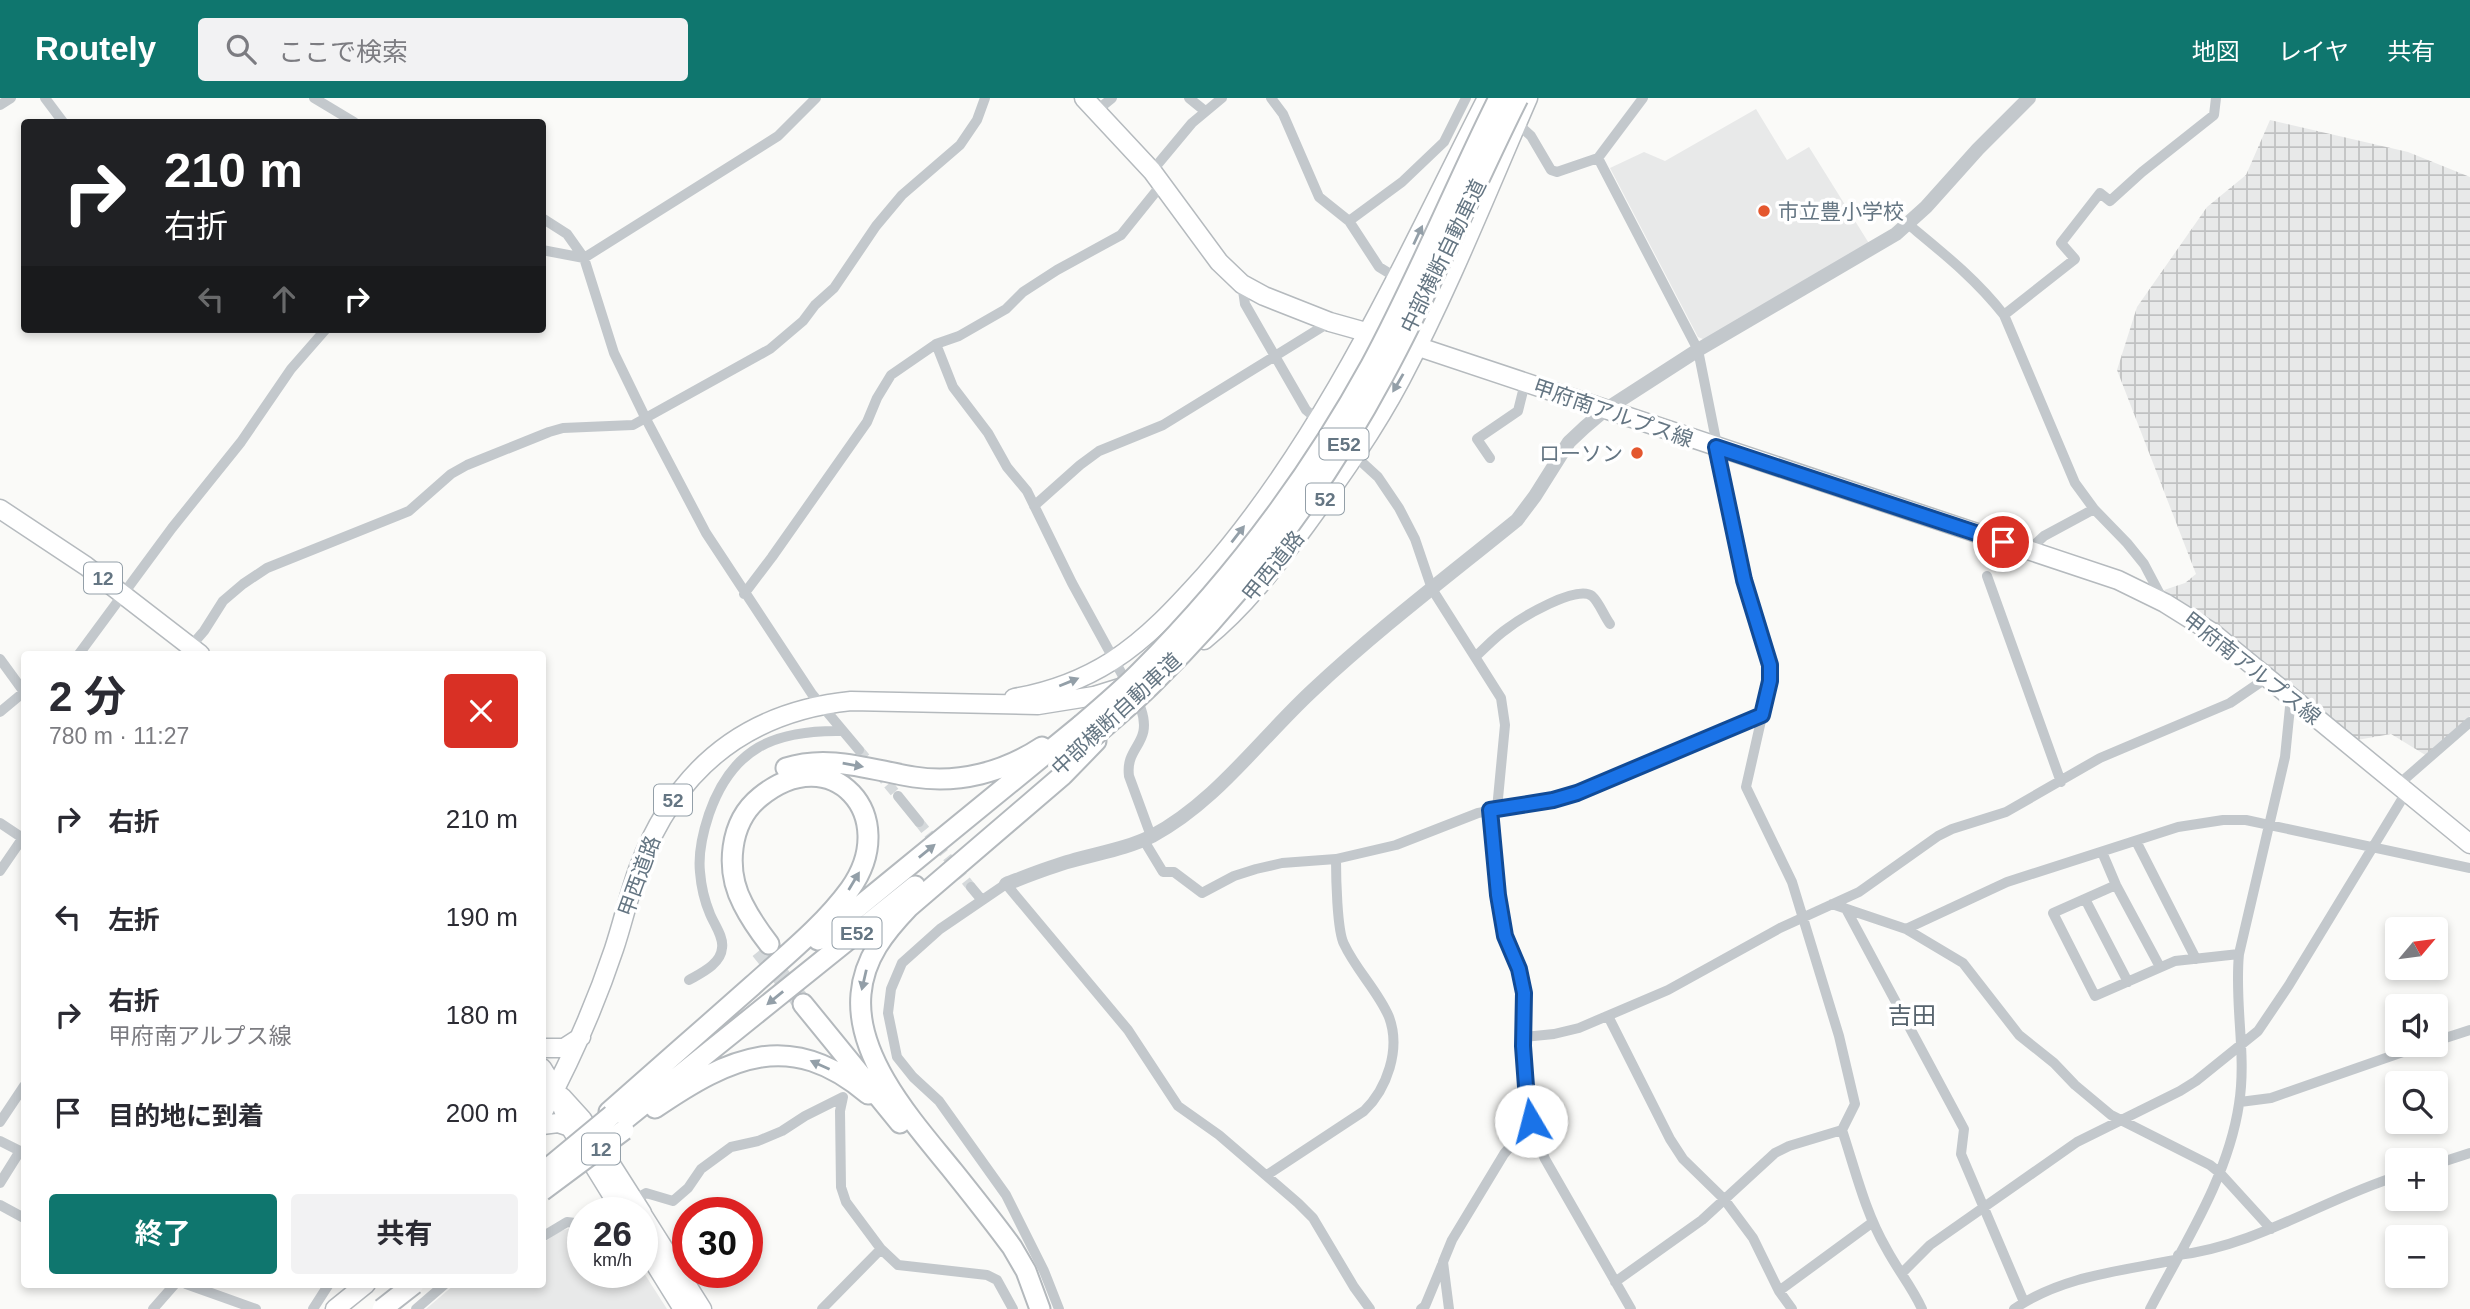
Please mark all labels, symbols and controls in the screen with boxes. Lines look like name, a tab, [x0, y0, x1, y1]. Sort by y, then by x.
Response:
search box	[198, 18, 688, 81]
text: Routely	[35, 30, 156, 67]
icon: search	[222, 30, 260, 68]
text: ここで検索	[278, 37, 408, 67]
text: 地図	[2192, 38, 2240, 65]
text: レイヤ	[2278, 38, 2349, 65]
text: 共有	[2387, 38, 2435, 65]
text: 210 m	[164, 143, 303, 197]
icon: right	[49, 147, 140, 238]
street label: 中部横断自動車道	[1396, 175, 1490, 337]
place label: 市立豊小学校	[1778, 200, 1904, 223]
marker: 市立豊小学校	[1756, 203, 1772, 219]
text: 右折	[164, 208, 228, 244]
one-way arrow	[1412, 225, 1424, 245]
icon: left	[192, 280, 230, 318]
icon: ahead	[265, 280, 303, 318]
icon: right	[338, 280, 376, 318]
one-way arrow	[1392, 373, 1404, 393]
street label: 甲府南アルプス線	[1530, 375, 1696, 451]
road number: E52	[1320, 428, 1368, 460]
place label: ローソン	[1539, 442, 1623, 465]
marker: ローソン	[1629, 445, 1645, 461]
road number: 52	[1306, 484, 1344, 514]
pin	[1973, 512, 2033, 572]
icon: arrive	[1984, 523, 2022, 561]
one-way arrow	[1231, 526, 1246, 544]
street label: 甲西道路	[1238, 526, 1308, 606]
road number: 12	[84, 562, 122, 593]
street label: 甲府南アルプス線	[2179, 607, 2325, 729]
street label: 中部横断自動車道	[1047, 648, 1185, 780]
text: 2 分	[49, 673, 126, 720]
button: close	[444, 674, 518, 748]
one-way arrow	[1059, 677, 1080, 688]
text: 780 m · 11:27	[49, 723, 189, 749]
one-way arrow	[842, 760, 864, 771]
road number: 52	[654, 785, 692, 816]
icon: right	[49, 800, 87, 838]
text: 210 m	[446, 804, 518, 834]
text: 右折	[108, 807, 160, 837]
street label: 甲西道路	[614, 833, 664, 919]
one-way arrow	[918, 844, 936, 859]
one-way arrow	[848, 871, 861, 890]
icon: left	[49, 898, 87, 936]
text: 190 m	[446, 902, 518, 932]
text: 左折	[108, 905, 160, 935]
north arrow	[2385, 917, 2448, 980]
map controls	[2385, 917, 2448, 1288]
road number: E52	[832, 918, 882, 948]
one-way arrow	[858, 969, 869, 991]
text: 右折	[108, 986, 160, 1016]
one-way arrow	[766, 991, 784, 1005]
button: sound	[2385, 994, 2448, 1057]
icon: right	[49, 996, 87, 1034]
text: 180 m	[446, 1000, 518, 1030]
district label: 吉田	[1888, 1002, 1936, 1029]
text: 甲府南アルプス線	[108, 1023, 292, 1049]
one-way arrow	[810, 1059, 830, 1071]
button: search	[2385, 1071, 2448, 1134]
position arrow	[1494, 1084, 1568, 1158]
icon: arrive	[49, 1094, 87, 1132]
text: 200 m	[446, 1098, 518, 1128]
text: 目的地に到着	[108, 1101, 264, 1131]
road number: 12	[582, 1134, 620, 1164]
button: +	[2385, 1148, 2448, 1211]
button: 終了	[49, 1194, 277, 1274]
button: 共有	[291, 1194, 518, 1274]
speed limit sign: 30	[672, 1197, 763, 1288]
text: 26	[593, 1214, 632, 1253]
button: −	[2385, 1225, 2448, 1288]
text: km/h	[593, 1250, 632, 1270]

